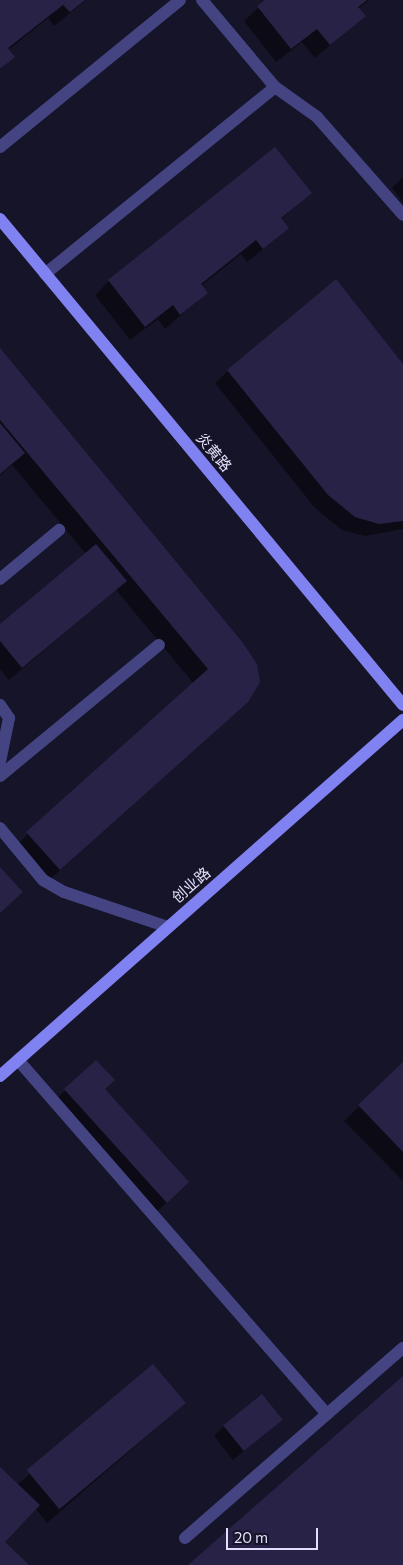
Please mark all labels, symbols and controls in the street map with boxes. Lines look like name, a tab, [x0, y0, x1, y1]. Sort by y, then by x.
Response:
street label: 炎黄路	[193, 429, 235, 475]
street label: 创业路	[168, 863, 214, 907]
scale bar	[228, 1518, 320, 1550]
text: 20 m	[234, 1528, 268, 1546]

